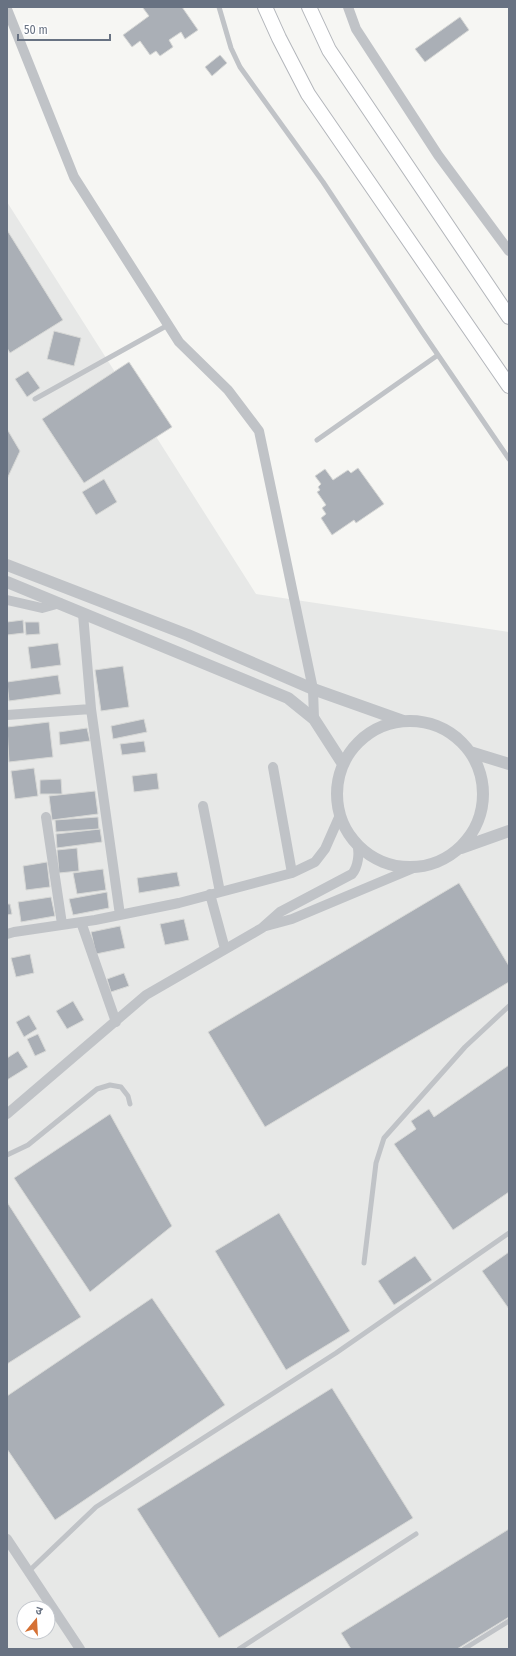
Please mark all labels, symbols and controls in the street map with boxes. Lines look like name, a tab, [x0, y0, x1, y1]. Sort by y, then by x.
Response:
scale bar	[18, 16, 110, 42]
text: 50 m	[24, 23, 48, 37]
north arrow	[16, 1600, 56, 1640]
text: उ	[34, 1604, 45, 1618]

